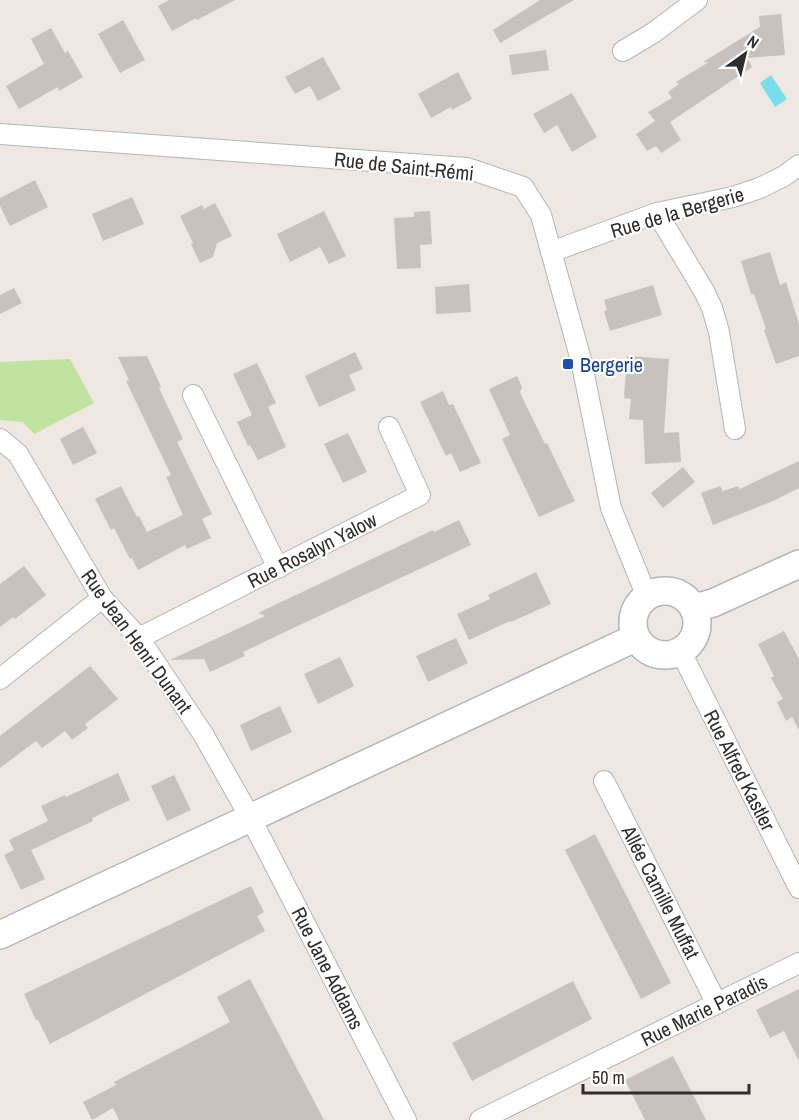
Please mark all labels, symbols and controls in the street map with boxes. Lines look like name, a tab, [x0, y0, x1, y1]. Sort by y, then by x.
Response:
north arrow	[715, 24, 775, 84]
text: N	[743, 30, 763, 53]
street label: Rue de Saint-Rémi	[333, 145, 475, 187]
street label: Rue de la Bergerie	[607, 180, 747, 244]
place label: Bergerie	[580, 351, 643, 378]
marker: Bergerie	[561, 357, 575, 371]
street label: Rue Rosalyn Yalow	[243, 506, 381, 594]
street label: Rue Jean Henri Dunant	[75, 563, 199, 719]
street label: Rue Alfred Kastler	[698, 705, 782, 835]
street label: Allée Camille Muffat	[615, 820, 706, 964]
street label: Rue Jane Addams	[286, 902, 370, 1034]
street label: Rue Marie Paradis	[636, 968, 772, 1052]
scale bar	[583, 1057, 750, 1095]
text: 50 m	[592, 1065, 625, 1090]

